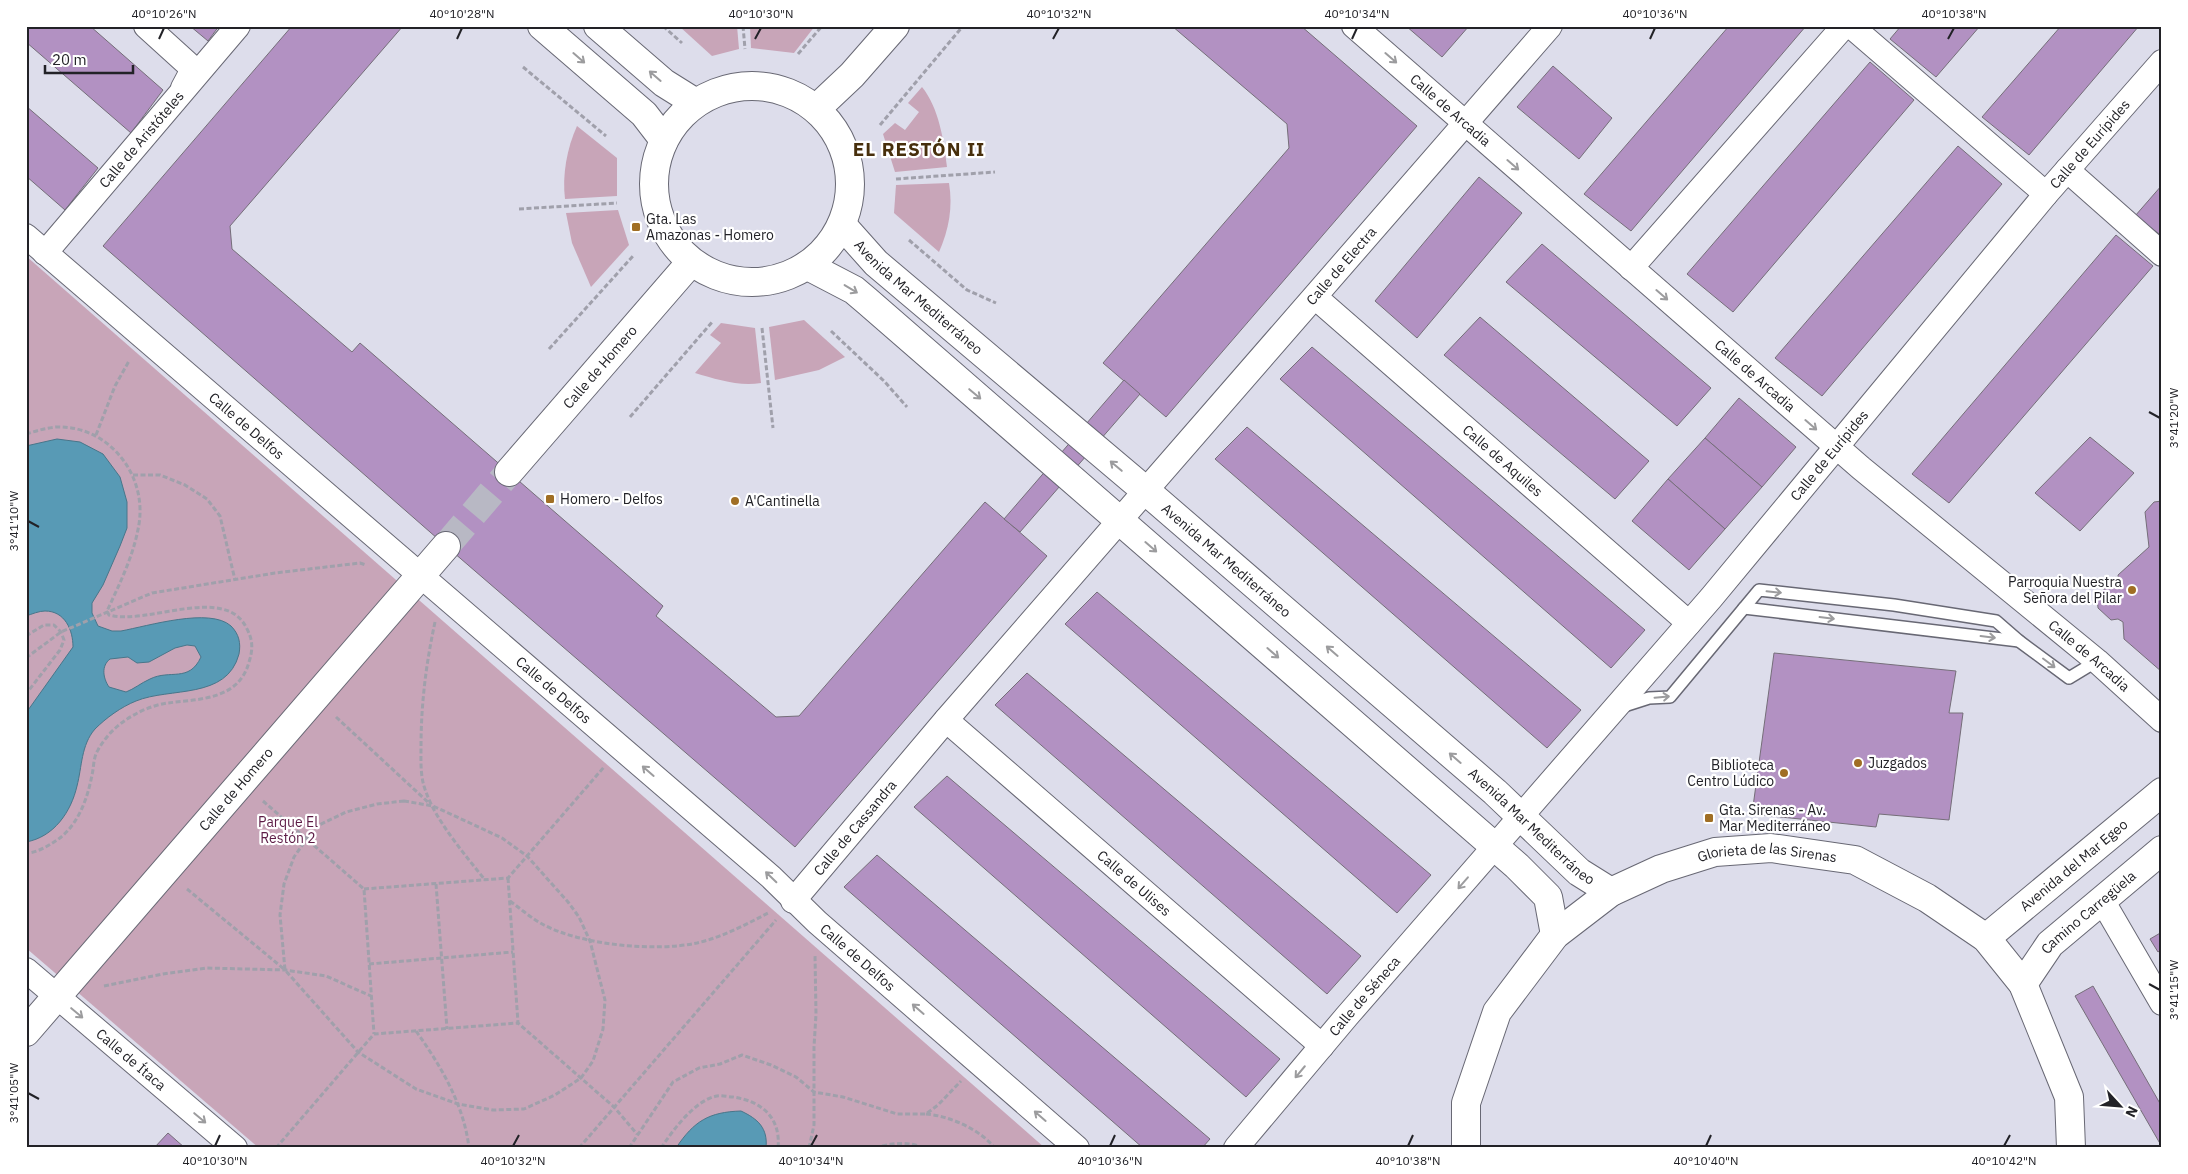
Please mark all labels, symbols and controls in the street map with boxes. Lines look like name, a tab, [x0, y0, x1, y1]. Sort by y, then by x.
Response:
text: 40°10'26"N	[131, 6, 197, 21]
text: 40°10'28"N	[429, 6, 495, 21]
text: 40°10'30"N	[728, 6, 794, 21]
text: 40°10'32"N	[1026, 6, 1092, 21]
text: 40°10'34"N	[1324, 6, 1390, 21]
text: 40°10'36"N	[1622, 6, 1688, 21]
text: 40°10'38"N	[1921, 6, 1987, 21]
scale bar	[45, 42, 132, 74]
text: 20 m	[52, 50, 87, 69]
one-way arrow	[572, 52, 585, 63]
one-way arrow	[1384, 53, 1397, 64]
one-way arrow	[649, 70, 662, 82]
street label: Calle de Arcadia	[1406, 70, 1495, 151]
street label: Calle de Aristóteles	[95, 87, 188, 192]
street label: Calle de Eurípides	[2046, 96, 2134, 192]
district label: EL RESTÓN II	[853, 137, 985, 161]
one-way arrow	[1506, 159, 1519, 170]
place label: Gta. Las Amazonas - Homero	[646, 210, 774, 244]
marker: Gta. Las Amazonas - Homero	[630, 221, 642, 233]
street label: Calle de Electra	[1302, 223, 1381, 309]
street label: Avenida Mar Mediterráneo	[850, 236, 987, 358]
one-way arrow	[844, 285, 858, 295]
one-way arrow	[1655, 289, 1668, 301]
street label: Calle de Homero	[559, 321, 641, 412]
street label: Calle de Arcadia	[1711, 335, 1800, 416]
text: 3°41'20"W	[2166, 387, 2181, 448]
street label: Calle de Delfos	[205, 388, 288, 463]
one-way arrow	[969, 388, 982, 400]
street label: Calle de Eurípides	[1786, 406, 1872, 505]
one-way arrow	[1804, 419, 1817, 430]
street label: Calle de Aquiles	[1459, 421, 1547, 501]
one-way arrow	[1109, 460, 1122, 471]
text: 3°41'10"W	[6, 490, 21, 551]
place label: Homero - Delfos	[560, 490, 663, 508]
place label: A'Cantinella	[745, 492, 820, 510]
marker: Homero - Delfos	[544, 493, 556, 505]
marker: A'Cantinella	[729, 495, 741, 507]
street label: Avenida Mar Mediterráneo	[1158, 499, 1295, 621]
one-way arrow	[1144, 541, 1157, 552]
place label: Parroquia Nuestra Señora del Pilar	[2008, 573, 2123, 607]
marker: Parroquia Nuestra Señora del Pilar	[2126, 584, 2138, 596]
one-way arrow	[1766, 587, 1782, 597]
one-way arrow	[1819, 613, 1835, 623]
street label: Calle de Arcadia	[2045, 616, 2134, 696]
one-way arrow	[1980, 632, 1996, 642]
one-way arrow	[1325, 646, 1338, 657]
one-way arrow	[1267, 648, 1280, 659]
street label: Calle de Delfos	[512, 652, 595, 728]
one-way arrow	[2042, 658, 2056, 668]
one-way arrow	[1653, 692, 1669, 702]
street label: Calle de Homero	[195, 744, 277, 835]
one-way arrow	[1449, 752, 1462, 763]
place label: Juzgados	[1868, 754, 1927, 772]
place label: Biblioteca Centro Lúdico	[1687, 756, 1775, 790]
marker: Juzgados	[1852, 757, 1864, 769]
street label: Avenida Mar Mediterráneo	[1465, 764, 1598, 889]
one-way arrow	[641, 766, 654, 777]
marker: Biblioteca Centro Lúdico	[1778, 767, 1790, 779]
street label: Calle de Cassandra	[809, 776, 901, 879]
place label: Gta. Sirenas - Av. Mar Mediterráneo	[1719, 801, 1831, 835]
marker: Gta. Sirenas - Av. Mar Mediterráneo	[1703, 812, 1715, 824]
park label: Parque El Restón 2	[258, 813, 318, 847]
street label: Avenida del Mar Egeo	[2016, 815, 2131, 915]
street label: Glorieta de las Sirenas	[1695, 839, 1838, 866]
street label: Calle de Ulises	[1093, 846, 1175, 920]
street label: Camino Carregüela	[2037, 866, 2140, 957]
one-way arrow	[765, 872, 777, 884]
one-way arrow	[1457, 877, 1469, 890]
street label: Calle de Delfos	[816, 920, 899, 995]
street label: Calle de Séneca	[1325, 952, 1404, 1040]
text: 3°41'15"W	[2166, 959, 2181, 1020]
one-way arrow	[911, 1003, 924, 1015]
one-way arrow	[70, 1007, 83, 1018]
street label: Calle de Ítaca	[92, 1025, 170, 1095]
text: 3°41'05"W	[6, 1062, 21, 1123]
one-way arrow	[1294, 1066, 1305, 1079]
north arrow	[2096, 1082, 2146, 1132]
text: N	[2121, 1103, 2142, 1120]
one-way arrow	[1034, 1110, 1047, 1122]
one-way arrow	[194, 1112, 207, 1124]
text: 40°10'30"N	[182, 1153, 248, 1168]
text: 40°10'32"N	[480, 1153, 546, 1168]
text: 40°10'34"N	[778, 1153, 844, 1168]
text: 40°10'36"N	[1077, 1153, 1143, 1168]
text: 40°10'38"N	[1375, 1153, 1441, 1168]
text: 40°10'40"N	[1673, 1153, 1739, 1168]
text: 40°10'42"N	[1971, 1153, 2037, 1168]

